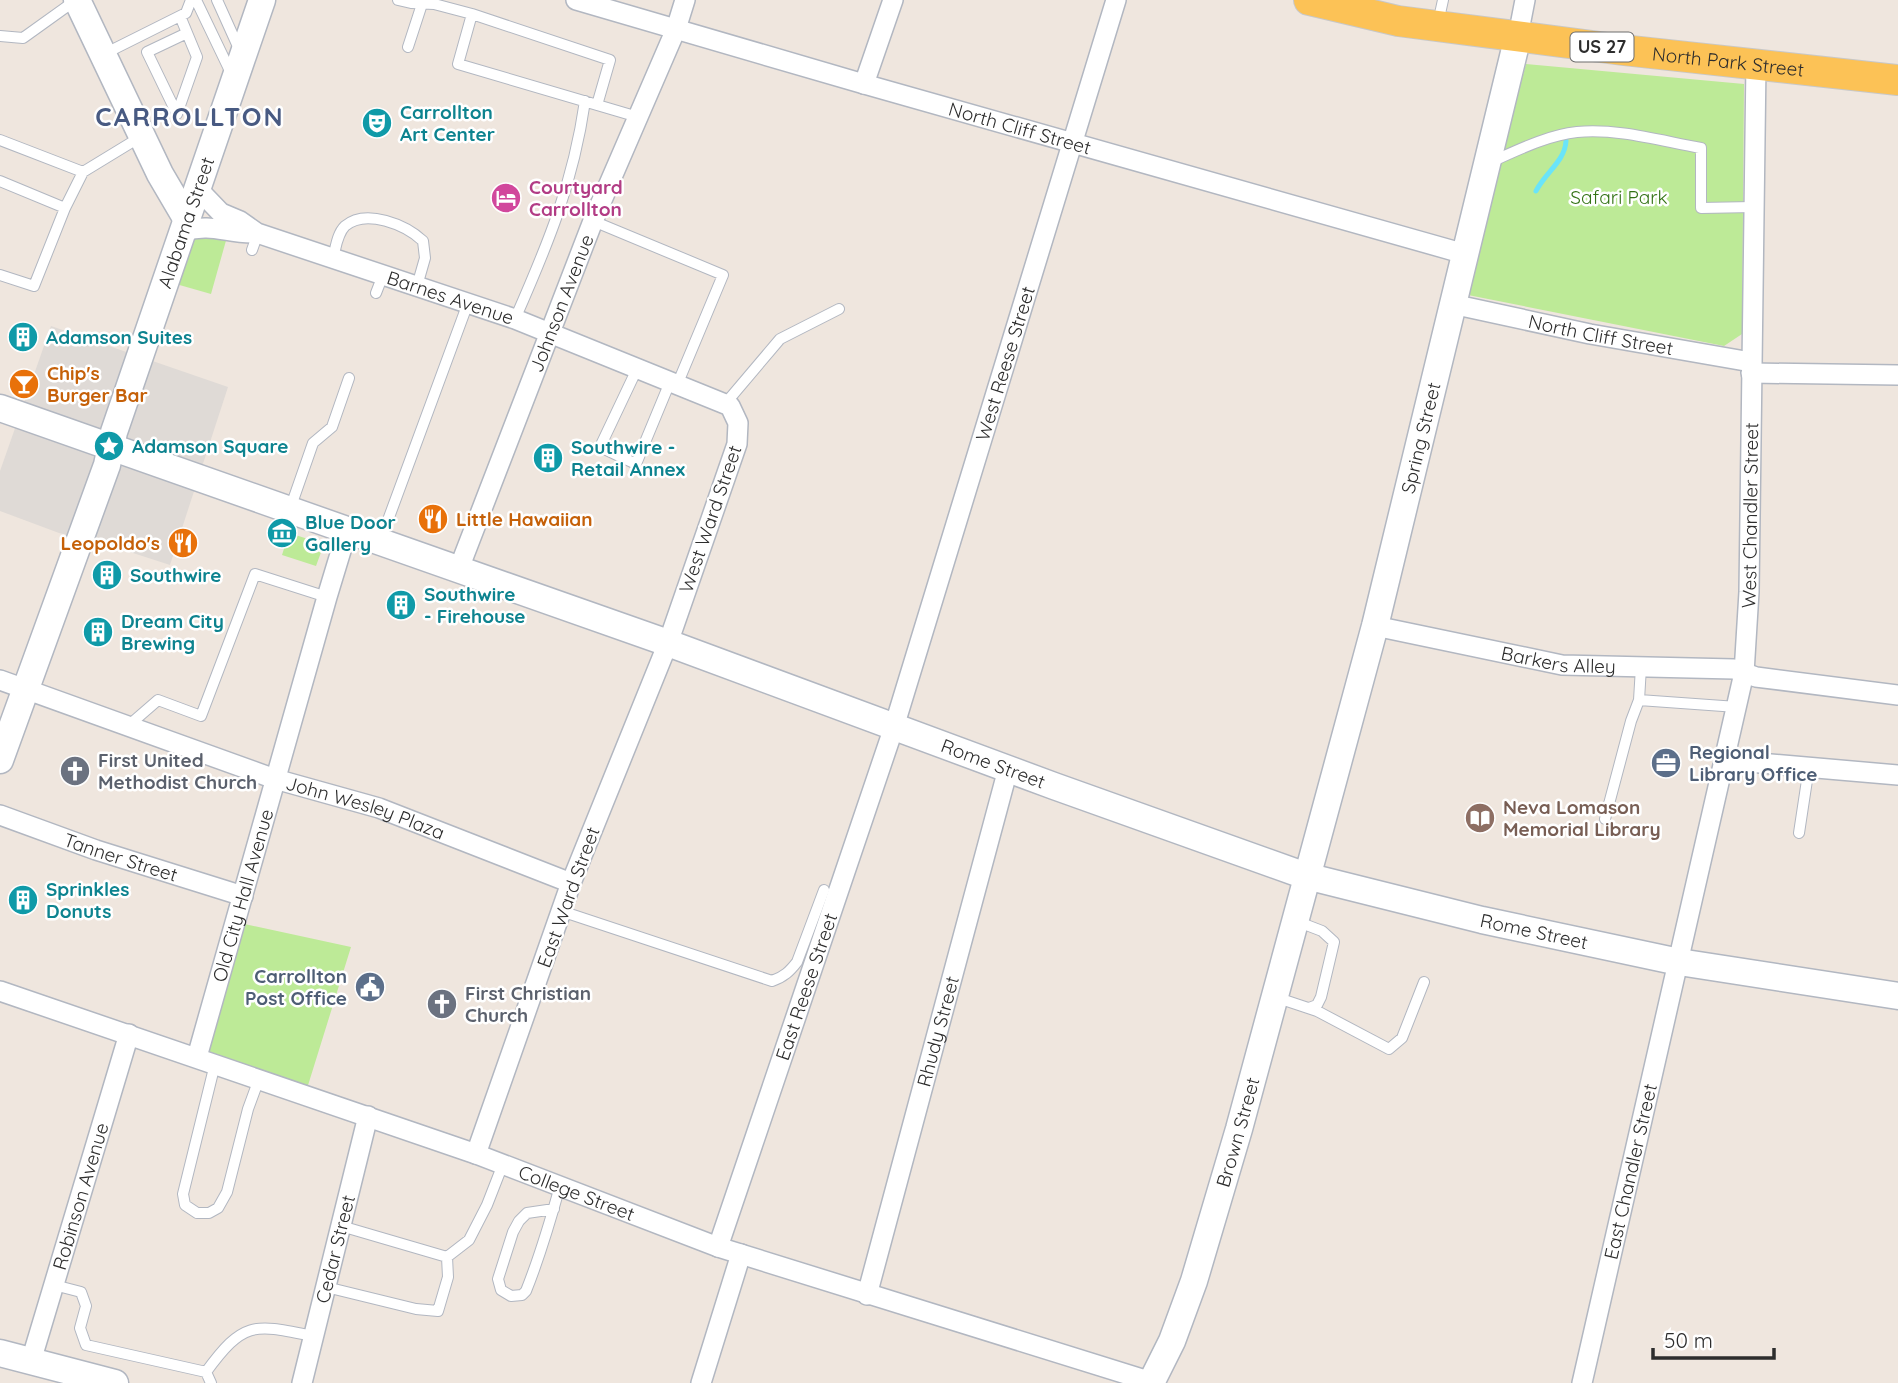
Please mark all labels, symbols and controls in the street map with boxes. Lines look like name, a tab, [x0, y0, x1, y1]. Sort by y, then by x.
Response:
road number: US 27	[1570, 32, 1634, 62]
street label: North Park Street	[1651, 41, 1805, 82]
street label: North Cliff Street	[946, 97, 1094, 160]
district label: CARROLLTON	[95, 100, 285, 133]
place label: Carrollton Art Center	[400, 100, 495, 146]
theatre icon: Carrollton Art Center	[360, 106, 394, 140]
street label: Alabama Street	[152, 154, 219, 291]
place label: Courtyard Carrollton	[529, 175, 623, 221]
hotel icon: Courtyard Carrollton	[489, 181, 523, 215]
park label: Safari Park	[1570, 185, 1668, 209]
street label: Johnson Avenue	[524, 231, 599, 376]
street label: Barnes Avenue	[384, 265, 517, 330]
street label: West Reese Street	[970, 283, 1040, 444]
street label: North Cliff Street	[1526, 309, 1675, 360]
building icon: Adamson Suites	[6, 320, 40, 354]
place label: Adamson Suites	[46, 325, 192, 349]
place label: Chip's Burger Bar	[47, 361, 148, 407]
bar icon: Chip's Burger Bar	[7, 367, 41, 401]
street label: Spring Street	[1396, 380, 1446, 496]
street label: West Chandler Street	[1736, 422, 1763, 609]
place icon: Adamson Square	[92, 429, 126, 463]
place label: Adamson Square	[132, 434, 289, 458]
place label: Southwire - Retail Annex	[571, 435, 685, 481]
building icon: Southwire - Retail Annex	[531, 441, 565, 475]
street label: West Ward Street	[673, 442, 747, 596]
restaurant icon: Little Hawaiian	[416, 502, 450, 536]
place label: Little Hawaiian	[456, 507, 592, 531]
place label: Blue Door Gallery	[305, 510, 396, 556]
museum icon: Blue Door Gallery	[265, 516, 299, 550]
restaurant icon: Leopoldo's	[166, 526, 200, 560]
place label: Leopoldo's	[61, 531, 160, 555]
building icon: Southwire	[90, 558, 124, 592]
place label: Southwire	[130, 563, 221, 587]
place label: Southwire - Firehouse	[424, 582, 526, 628]
building icon: Southwire - Firehouse	[384, 588, 418, 622]
place label: Dream City Brewing	[121, 609, 224, 655]
building icon: Dream City Brewing	[81, 615, 115, 649]
street label: Barkers Alley	[1499, 641, 1616, 678]
street label: Rome Street	[938, 733, 1049, 794]
place label: Regional Library Office	[1689, 740, 1817, 786]
office icon: Regional Library Office	[1649, 746, 1683, 780]
place label: First United Methodist Church	[98, 748, 257, 794]
church icon: First United Methodist Church	[58, 754, 92, 788]
street label: John Wesley Plaza	[283, 771, 448, 845]
place label: Neva Lomason Memorial Library	[1503, 795, 1661, 841]
library icon: Neva Lomason Memorial Library	[1463, 801, 1497, 835]
street label: Old City Hall Avenue	[207, 806, 279, 985]
street label: East Ward Street	[531, 823, 605, 971]
street label: Tanner Street	[61, 827, 181, 887]
place label: Sprinkles Donuts	[46, 877, 129, 923]
building icon: Sprinkles Donuts	[6, 883, 40, 917]
street label: Rome Street	[1478, 908, 1590, 954]
street label: East Reese Street	[770, 910, 842, 1063]
place label: Carrollton Post Office	[245, 964, 347, 1010]
public building icon: Carrollton Post Office	[353, 970, 387, 1004]
street label: Rhudy Street	[911, 973, 964, 1089]
place label: First Christian Church	[465, 981, 591, 1027]
church icon: First Christian Church	[425, 987, 459, 1021]
street label: Brown Street	[1210, 1074, 1264, 1190]
street label: East Chandler Street	[1599, 1081, 1662, 1262]
street label: Robinson Avenue	[47, 1120, 114, 1273]
street label: College Street	[515, 1160, 638, 1226]
street label: Cedar Street	[310, 1192, 360, 1306]
scale bar	[1653, 1316, 1774, 1360]
text: 50 m	[1664, 1327, 1713, 1353]

